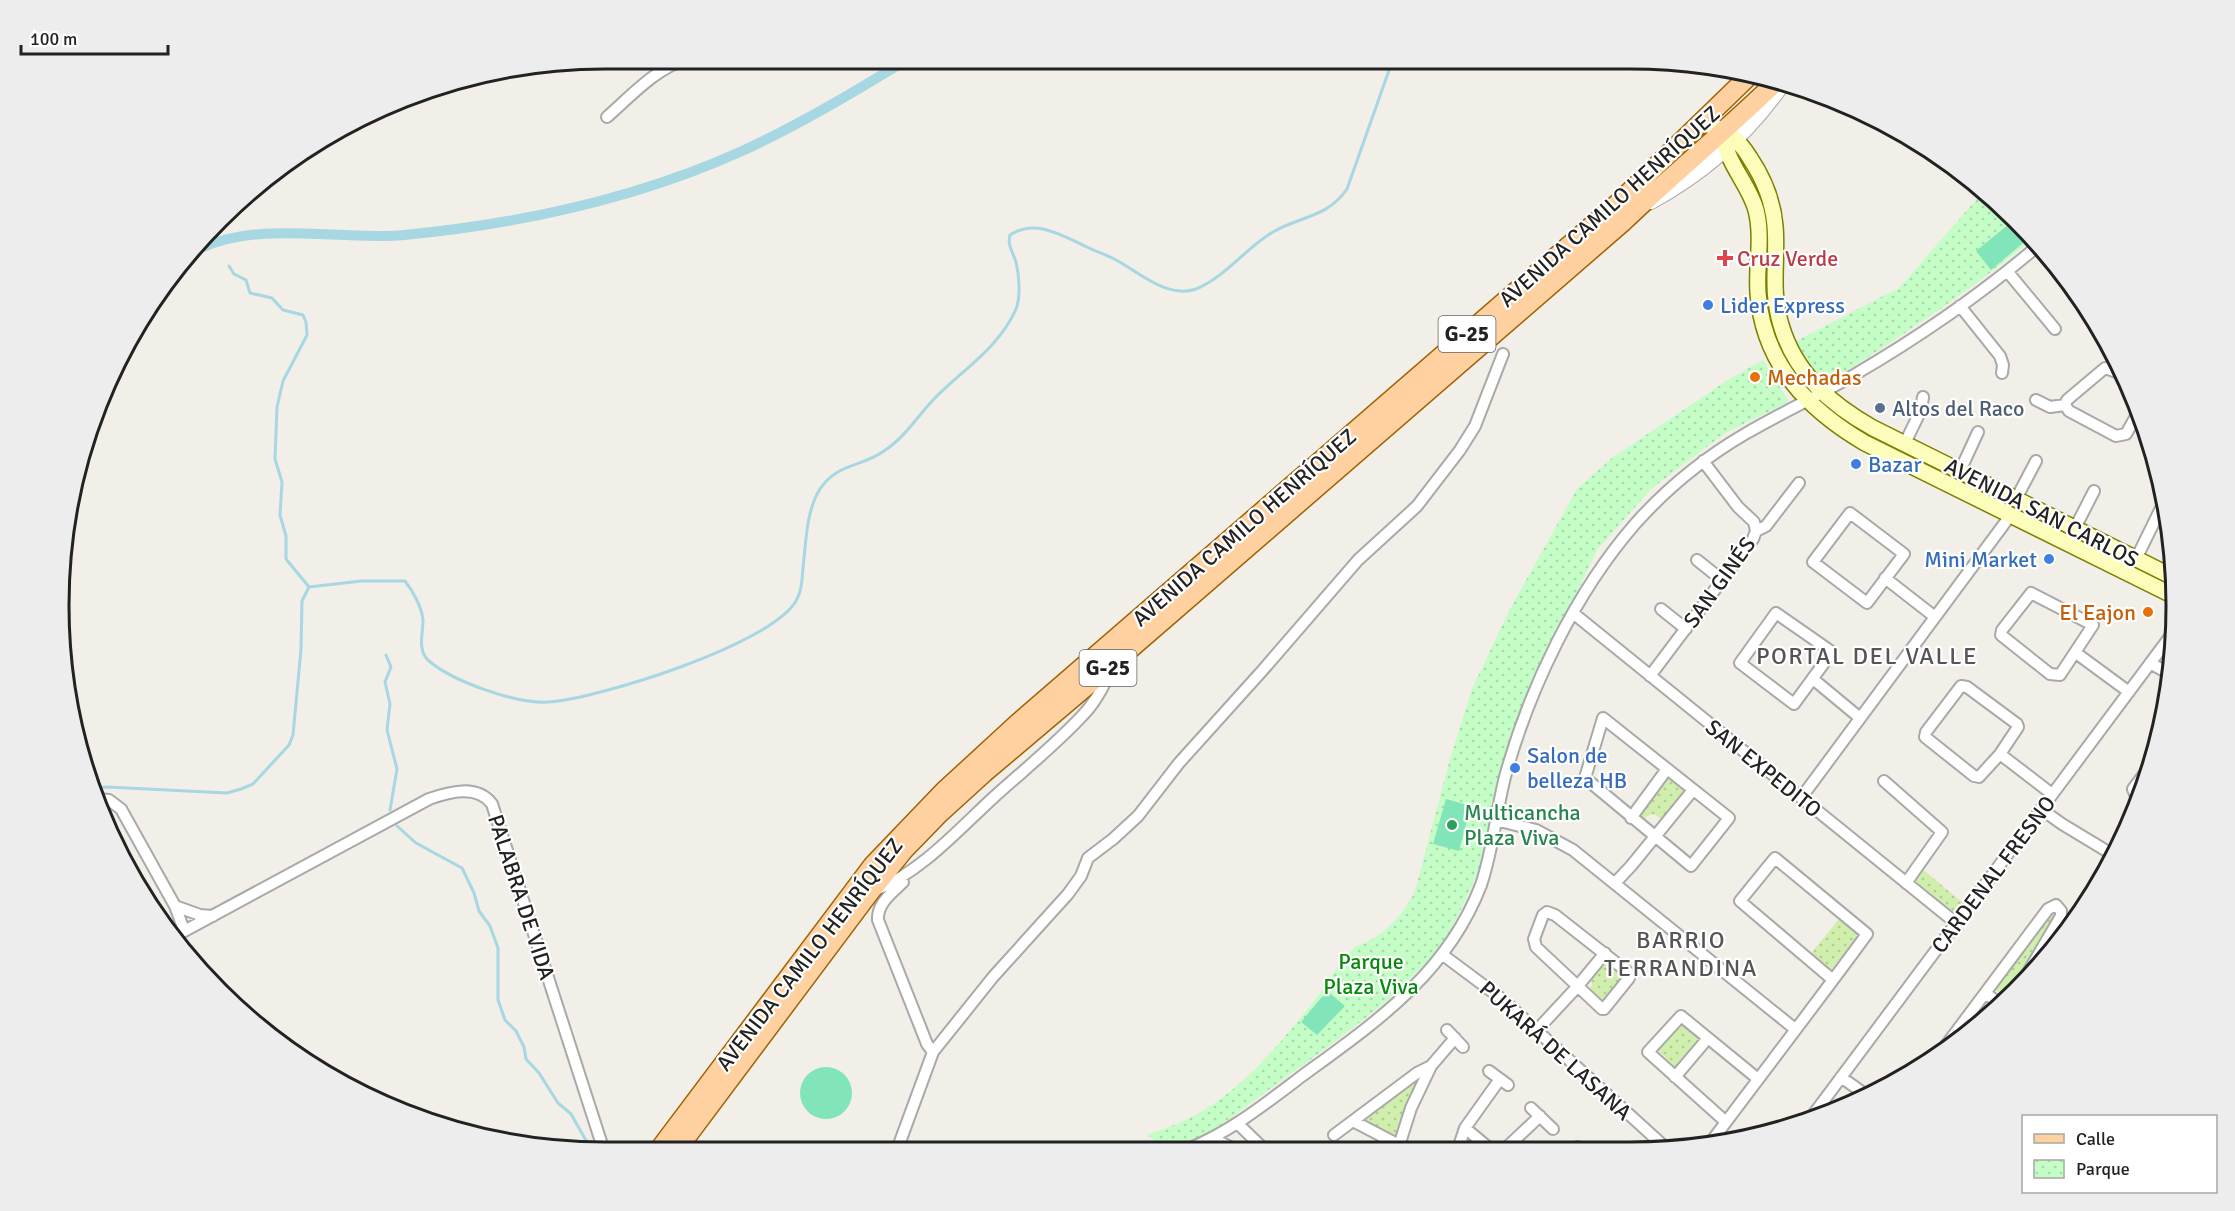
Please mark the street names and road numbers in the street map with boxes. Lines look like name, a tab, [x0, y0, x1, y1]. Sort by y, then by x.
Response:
street label: AVENIDA CAMILO HENRÍQUEZ	[1493, 100, 1725, 313]
road number: G-25	[1438, 316, 1496, 352]
street label: AVENIDA CAMILO HENRÍQUEZ	[1127, 423, 1362, 632]
street label: AVENIDA SAN CARLOS	[1940, 452, 2143, 573]
street label: SAN GINÉS	[1677, 532, 1761, 633]
road number: G-25	[1080, 650, 1136, 686]
street label: SAN EXPEDITO	[1700, 713, 1827, 823]
street label: CARDENAL FRESNO	[1925, 790, 2061, 958]
street label: PALABRA DE VIDA	[482, 811, 561, 984]
street label: AVENIDA CAMILO HENRÍQUEZ	[710, 833, 909, 1076]
street label: PUKARÁ DE LASANA	[1474, 975, 1638, 1126]

